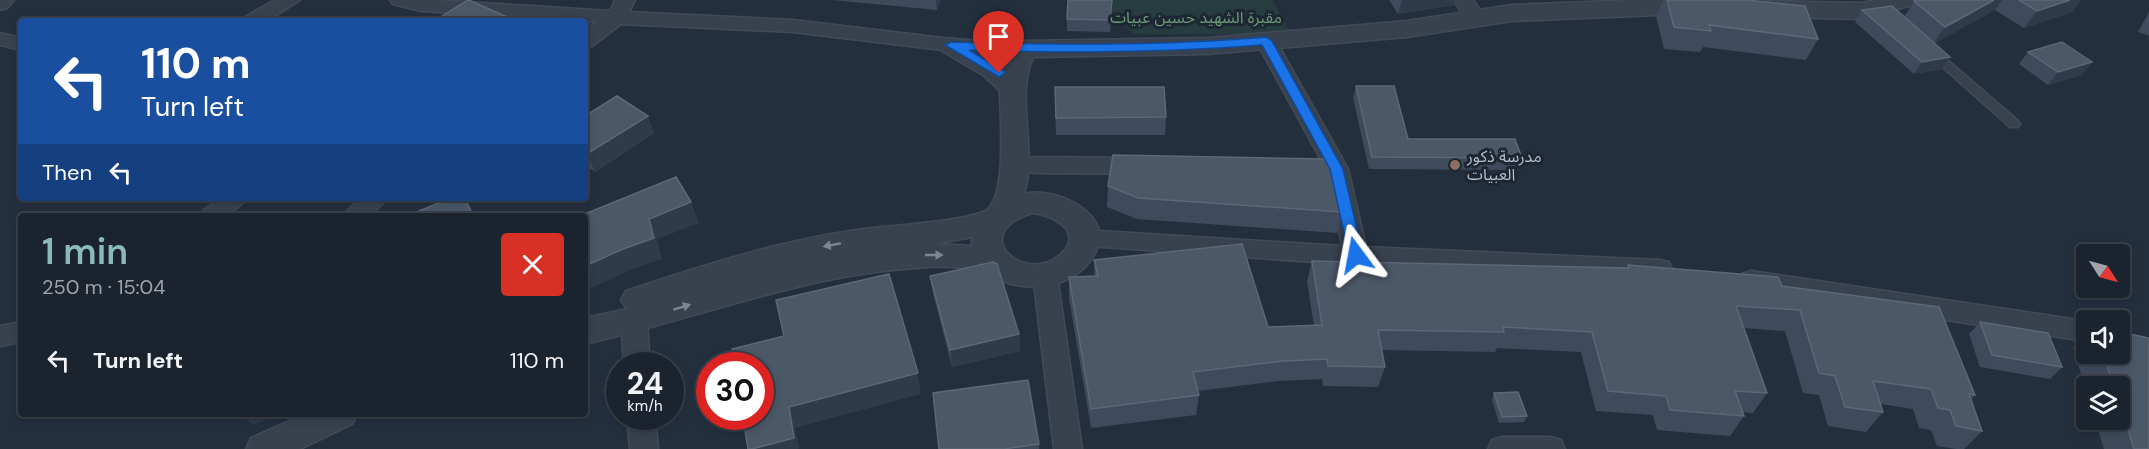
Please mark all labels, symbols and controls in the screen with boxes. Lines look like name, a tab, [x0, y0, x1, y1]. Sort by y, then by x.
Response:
park label: مقبرة الشهيد حسين عبيات	[1110, 7, 1282, 28]
pin	[973, 11, 1024, 73]
icon: arrive	[982, 20, 1015, 53]
text: 110 m	[141, 36, 251, 91]
icon: left	[42, 42, 120, 120]
text: Turn left	[141, 89, 244, 124]
place label: مدرسة ذكور العبيات	[1466, 146, 1542, 185]
icon: left	[104, 156, 137, 189]
text: Then	[42, 158, 92, 187]
marker: مدرسة ذكور العبيات	[1448, 158, 1462, 172]
position arrow	[1324, 223, 1388, 287]
text: 1 min	[42, 228, 128, 275]
button: close	[501, 233, 564, 296]
one-way arrow	[822, 241, 841, 250]
north arrow	[2076, 244, 2130, 298]
map controls	[2076, 244, 2130, 430]
one-way arrow	[925, 251, 944, 260]
text: 250 m · 15:04	[42, 274, 165, 300]
one-way arrow	[673, 302, 691, 311]
button: sound	[2076, 310, 2130, 364]
icon: left	[42, 344, 75, 377]
text: Turn left	[93, 346, 183, 375]
text: 110 m	[510, 346, 564, 375]
speed limit sign: 30	[696, 352, 774, 430]
text: 24	[627, 364, 663, 403]
button: layers	[2076, 376, 2130, 430]
text: km/h	[627, 396, 663, 416]

